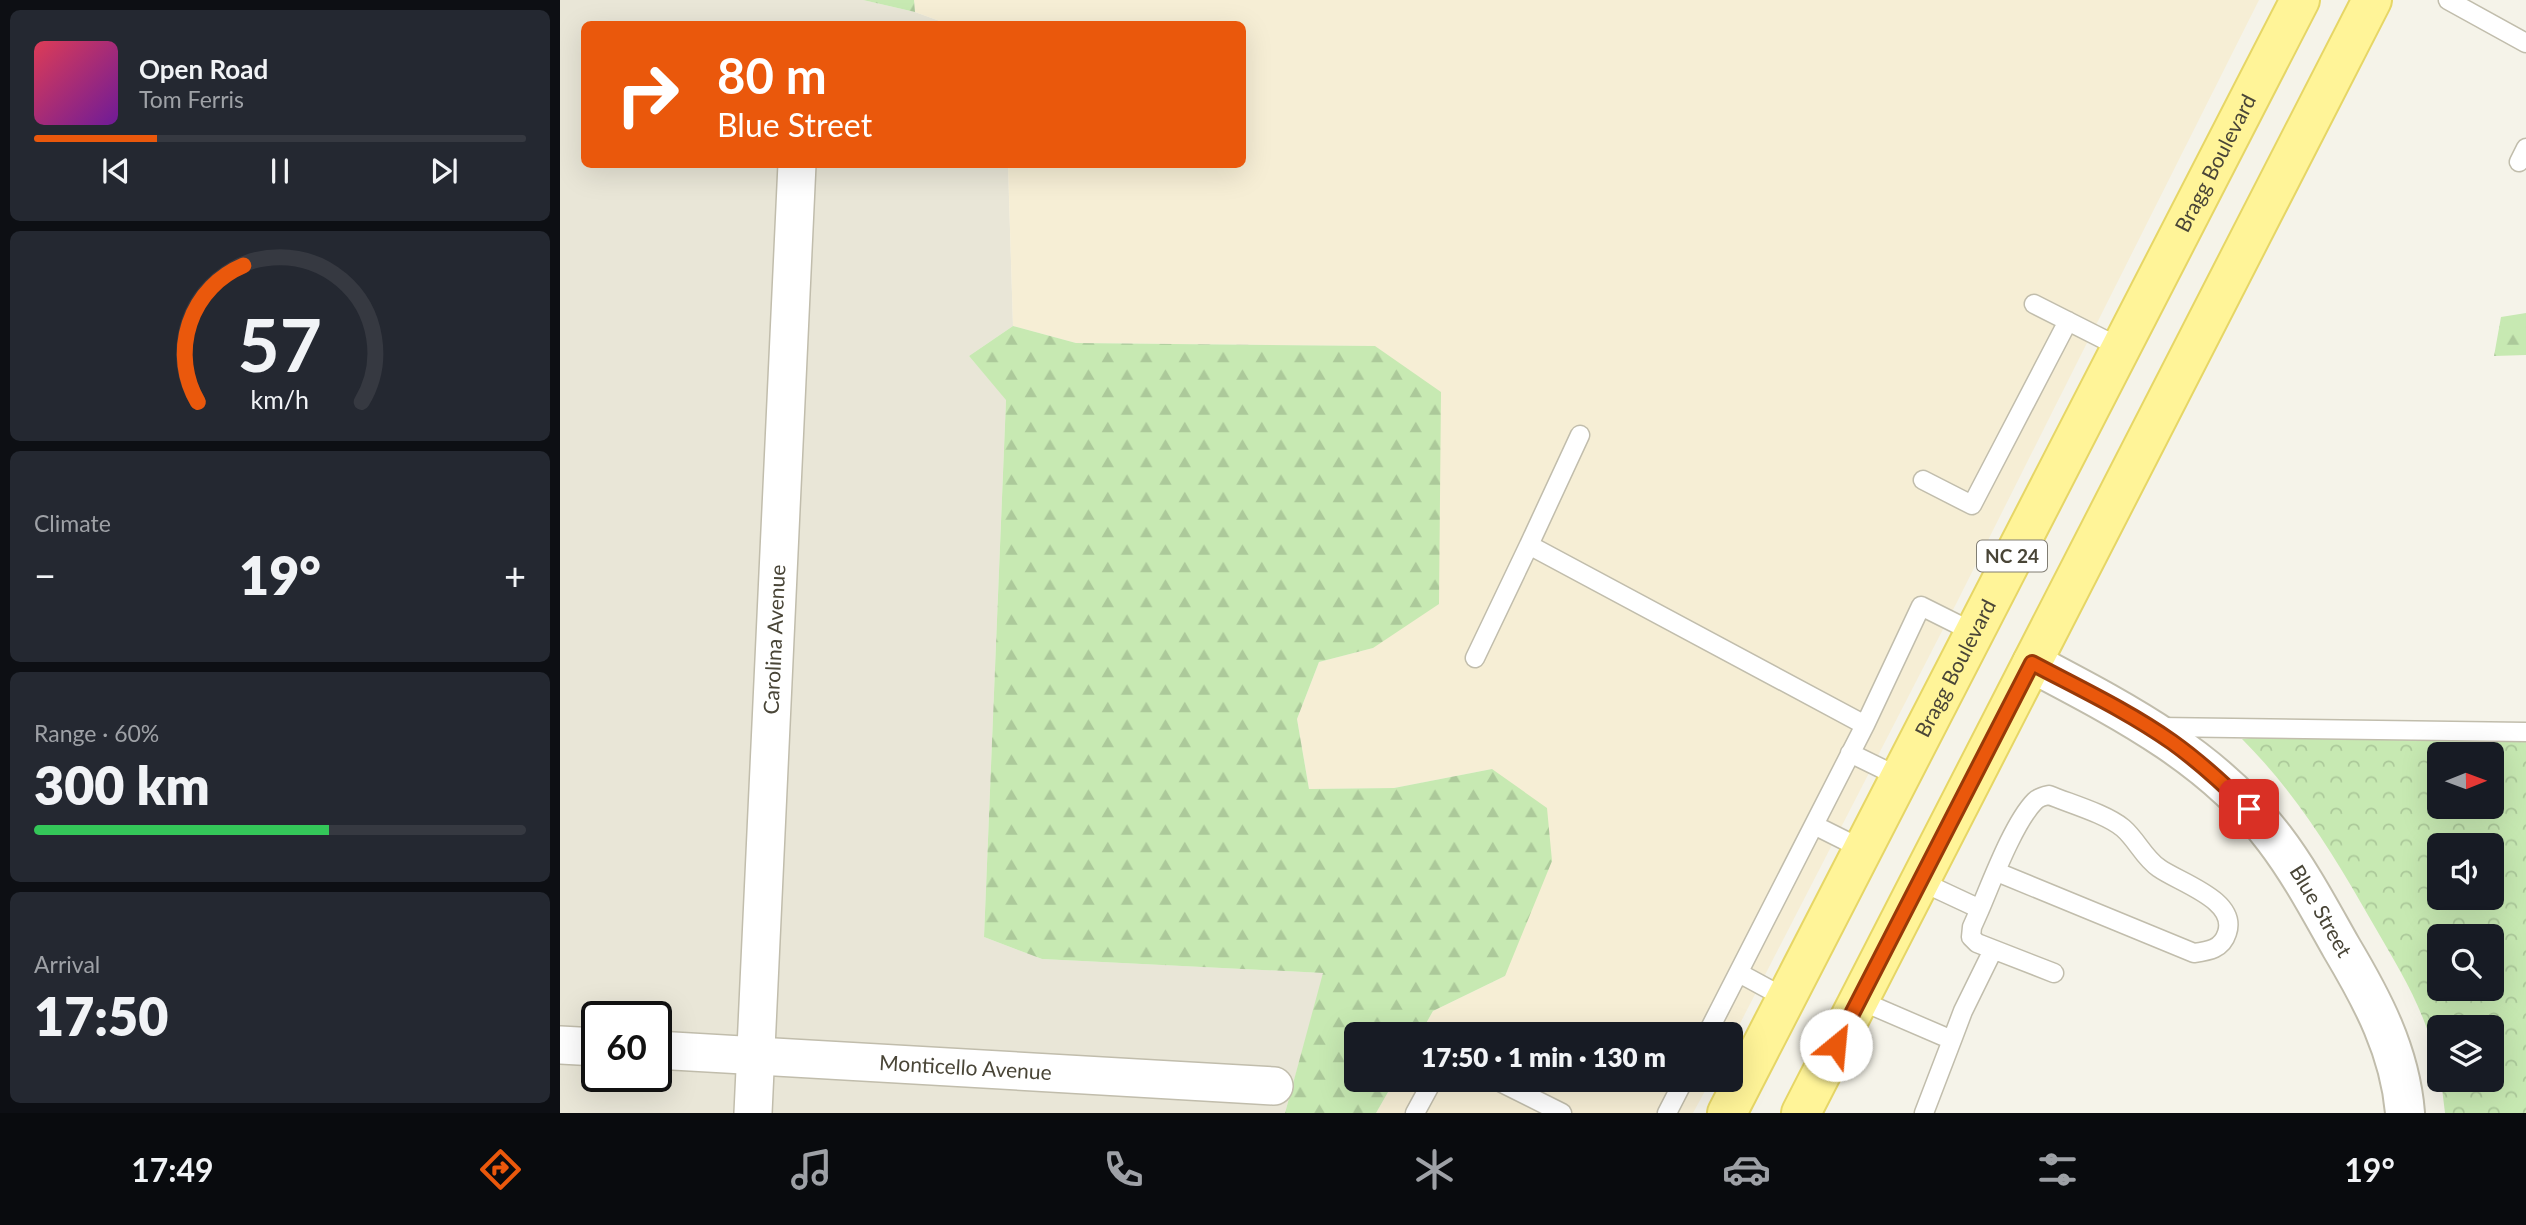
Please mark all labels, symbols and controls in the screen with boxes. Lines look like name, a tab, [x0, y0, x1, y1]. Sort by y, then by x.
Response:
text: 80 m	[717, 46, 827, 104]
icon: right	[602, 49, 693, 140]
text: Open Road	[139, 53, 268, 85]
text: Tom Ferris	[139, 85, 244, 113]
street label: Bragg Boulevard	[2169, 90, 2260, 236]
text: Blue Street	[717, 105, 872, 144]
icon: previous	[97, 152, 135, 190]
icon: pause	[261, 152, 299, 190]
icon: next	[425, 152, 463, 190]
text: 57	[238, 300, 322, 388]
text: km/h	[251, 384, 309, 414]
text: Climate	[34, 509, 111, 537]
road number: NC 24	[1977, 540, 2047, 572]
text: 19°	[239, 544, 321, 606]
text: −	[34, 552, 56, 598]
text: +	[504, 552, 526, 598]
street label: Carolina Avenue	[757, 564, 789, 715]
street label: Bragg Boulevard	[1909, 595, 2000, 741]
text: Range · 60%	[34, 719, 159, 747]
north arrow	[2427, 742, 2504, 819]
map controls	[2427, 742, 2504, 1092]
text: 300 km	[34, 754, 210, 816]
pin	[2219, 779, 2279, 839]
icon: arrive	[2230, 790, 2268, 828]
button: sound	[2427, 833, 2504, 910]
street label: Blue Street	[2285, 860, 2358, 961]
button: search	[2427, 924, 2504, 1001]
text: Arrival	[34, 950, 100, 978]
text: 17:50	[34, 985, 168, 1047]
speed limit sign: 60	[581, 1001, 672, 1092]
position arrow	[1799, 1008, 1873, 1082]
button: layers	[2427, 1015, 2504, 1092]
text: 17:50 · 1 min · 130 m	[1421, 1041, 1666, 1073]
street label: Monticello Avenue	[879, 1049, 1052, 1084]
icon: directions	[476, 1145, 525, 1194]
icon: music	[787, 1145, 836, 1194]
icon: phone	[1099, 1145, 1148, 1194]
icon: climate	[1410, 1145, 1459, 1194]
icon: car	[1722, 1145, 1771, 1194]
icon: filters	[2033, 1145, 2082, 1194]
text: 17:49	[131, 1150, 214, 1189]
text: 19°	[2344, 1150, 2395, 1189]

